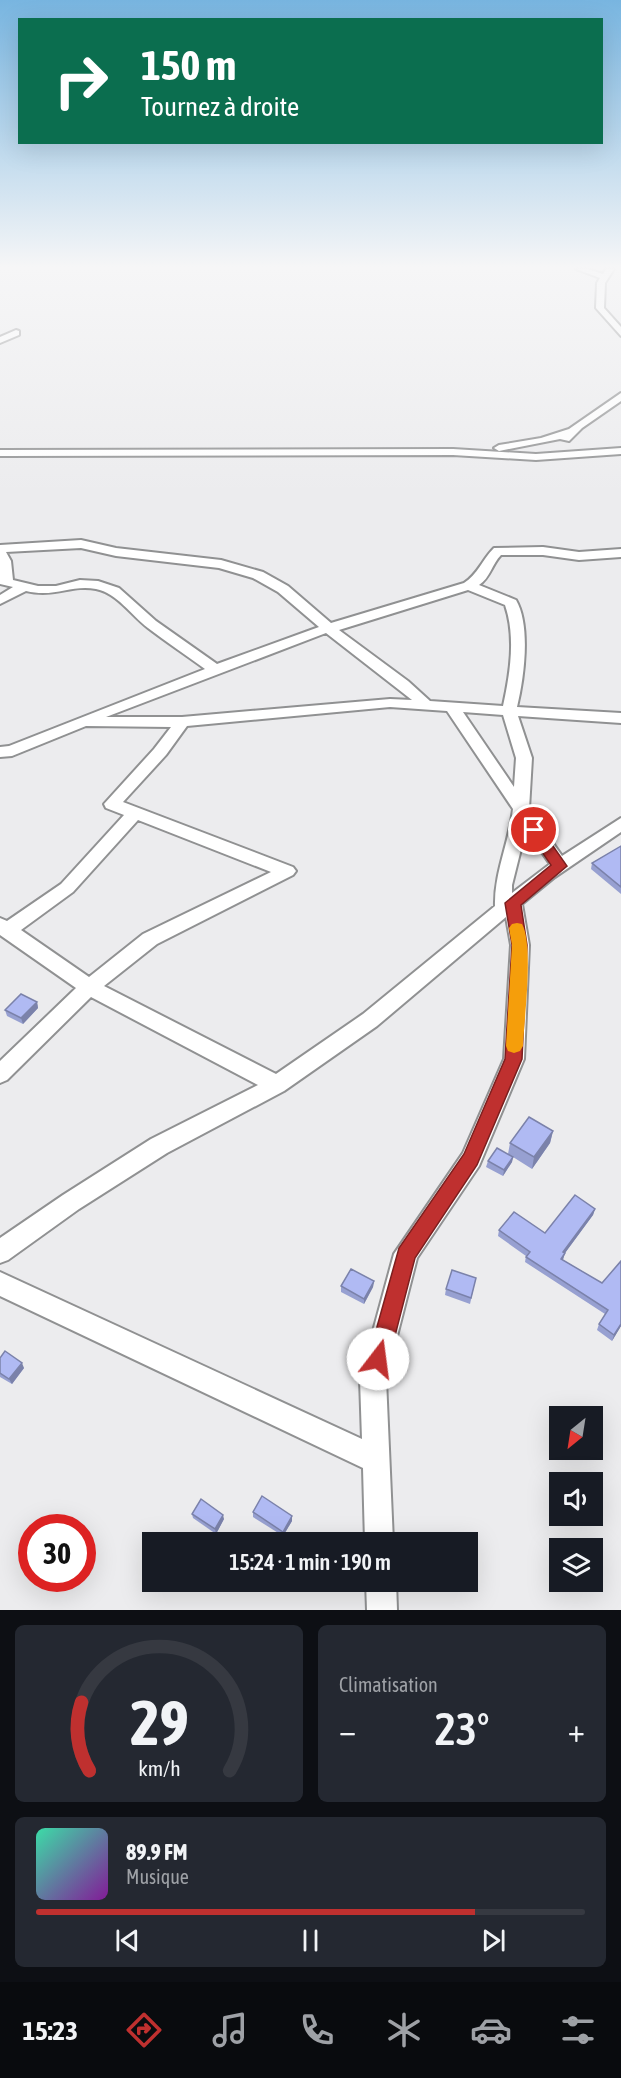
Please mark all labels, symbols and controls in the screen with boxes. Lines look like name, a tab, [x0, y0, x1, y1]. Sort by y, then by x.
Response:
text: 150 m	[141, 41, 236, 89]
icon: right	[42, 42, 120, 120]
text: Tournez à droite	[141, 91, 299, 122]
pin	[508, 804, 559, 855]
icon: arrive	[517, 813, 550, 846]
position arrow	[346, 1327, 410, 1391]
north arrow	[549, 1406, 603, 1460]
map controls	[549, 1406, 603, 1592]
button: sound	[549, 1472, 603, 1526]
speed limit sign: 30	[18, 1514, 96, 1592]
button: layers	[549, 1538, 603, 1592]
text: 15:24 · 1 min · 190 m	[229, 1549, 391, 1575]
text: Climatisation	[339, 1673, 438, 1696]
text: 29	[130, 1687, 188, 1758]
text: 23°	[435, 1703, 489, 1755]
text: −	[339, 1711, 356, 1749]
text: +	[568, 1711, 585, 1749]
text: km/h	[138, 1756, 180, 1781]
text: 89.9 FM	[126, 1839, 188, 1865]
text: Musique	[126, 1865, 189, 1888]
icon: previous	[111, 1924, 144, 1957]
icon: pause	[294, 1924, 327, 1957]
icon: next	[477, 1924, 510, 1957]
icon: directions	[123, 2009, 165, 2051]
icon: music	[209, 2009, 251, 2051]
icon: phone	[296, 2009, 338, 2051]
icon: climate	[383, 2009, 425, 2051]
icon: car	[470, 2009, 512, 2051]
icon: filters	[557, 2009, 599, 2051]
text: 15:23	[22, 2015, 78, 2046]

